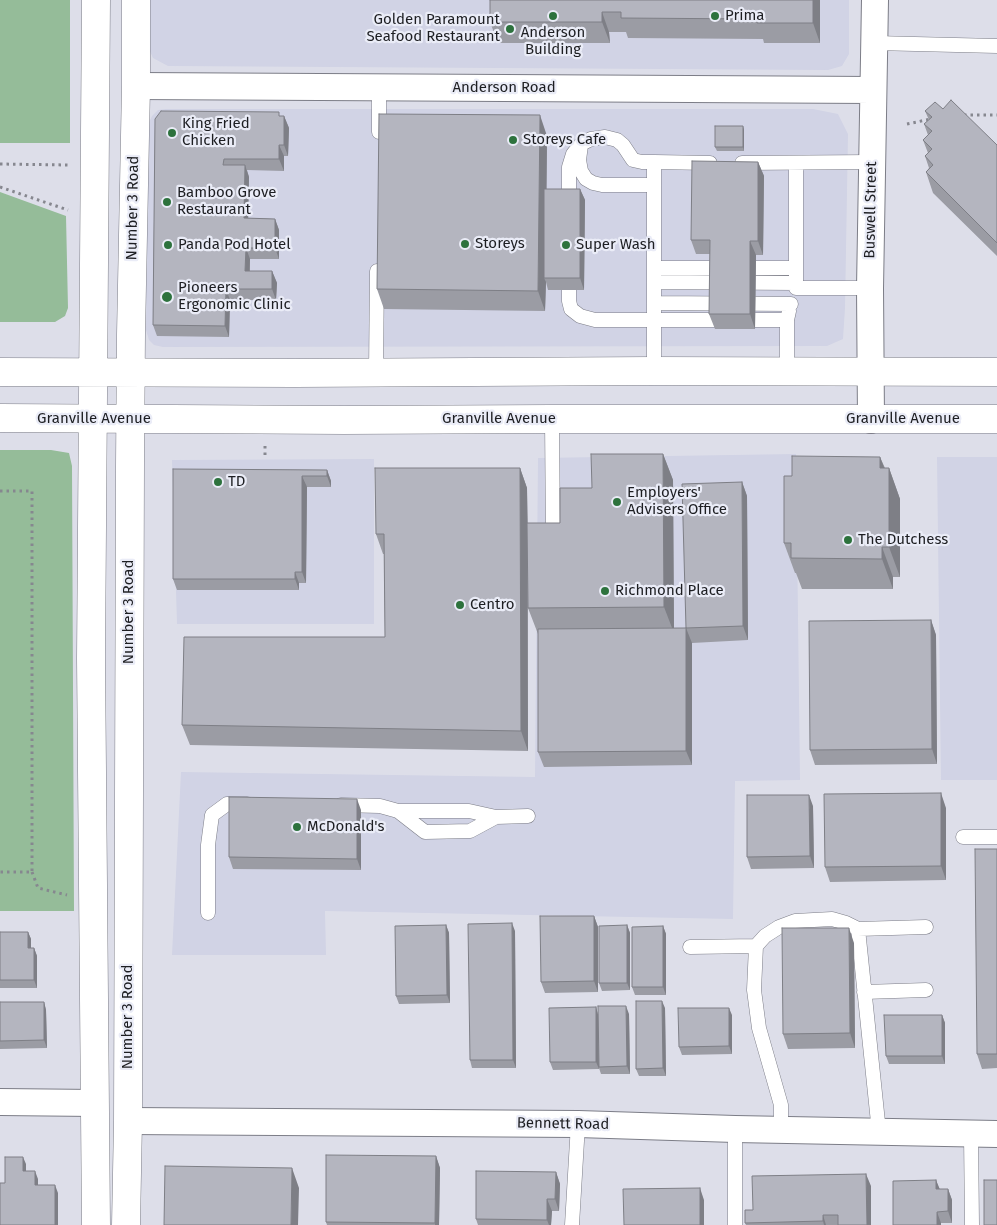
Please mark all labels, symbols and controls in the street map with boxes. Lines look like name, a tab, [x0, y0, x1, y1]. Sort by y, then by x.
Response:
place label: Prima	[725, 7, 764, 25]
marker: Anderson Building	[547, 10, 559, 22]
marker: Prima	[709, 10, 721, 22]
place label: Golden Paramount Seafood Restaurant	[366, 11, 500, 46]
marker: Golden Paramount Seafood Restaurant	[504, 23, 516, 35]
place label: Anderson Building	[521, 24, 585, 59]
street label: Anderson Road	[452, 79, 556, 97]
place label: King Fried Chicken	[182, 115, 250, 150]
marker: King Fried Chicken	[166, 127, 178, 139]
place label: Storeys Cafe	[523, 131, 606, 149]
marker: Storeys Cafe	[507, 134, 519, 146]
street label: Number 3 Road	[123, 155, 143, 261]
street label: Buswell Street	[861, 161, 881, 259]
place label: Bamboo Grove Restaurant	[177, 184, 277, 219]
marker: Bamboo Grove Restaurant	[161, 196, 173, 208]
place label: Storeys	[475, 235, 525, 253]
place label: Panda Pod Hotel	[178, 236, 291, 254]
place label: Super Wash	[576, 236, 655, 254]
marker: Storeys	[459, 238, 471, 250]
marker: Panda Pod Hotel	[162, 239, 174, 251]
marker: Super Wash	[560, 239, 572, 251]
place label: Pioneers Ergonomic Clinic	[178, 279, 291, 314]
marker: Pioneers Ergonomic Clinic	[160, 290, 174, 304]
street label: Granville Avenue	[37, 410, 151, 428]
street label: Granville Avenue	[442, 410, 556, 428]
street label: Granville Avenue	[846, 410, 960, 428]
place label: TD	[228, 473, 245, 491]
marker: TD	[212, 476, 224, 488]
place label: Employers' Advisers Office	[627, 484, 727, 519]
marker: Employers' Advisers Office	[611, 496, 623, 508]
place label: The Dutchess	[858, 531, 948, 549]
marker: The Dutchess	[842, 534, 854, 546]
street label: Number 3 Road	[120, 560, 138, 664]
place label: Richmond Place	[615, 582, 724, 600]
marker: Richmond Place	[599, 585, 611, 597]
place label: Centro	[470, 596, 515, 614]
marker: Centro	[454, 599, 466, 611]
place label: McDonald's	[307, 818, 384, 836]
marker: McDonald's	[291, 821, 303, 833]
street label: Number 3 Road	[119, 965, 137, 1069]
street label: Bennett Road	[517, 1114, 609, 1134]

